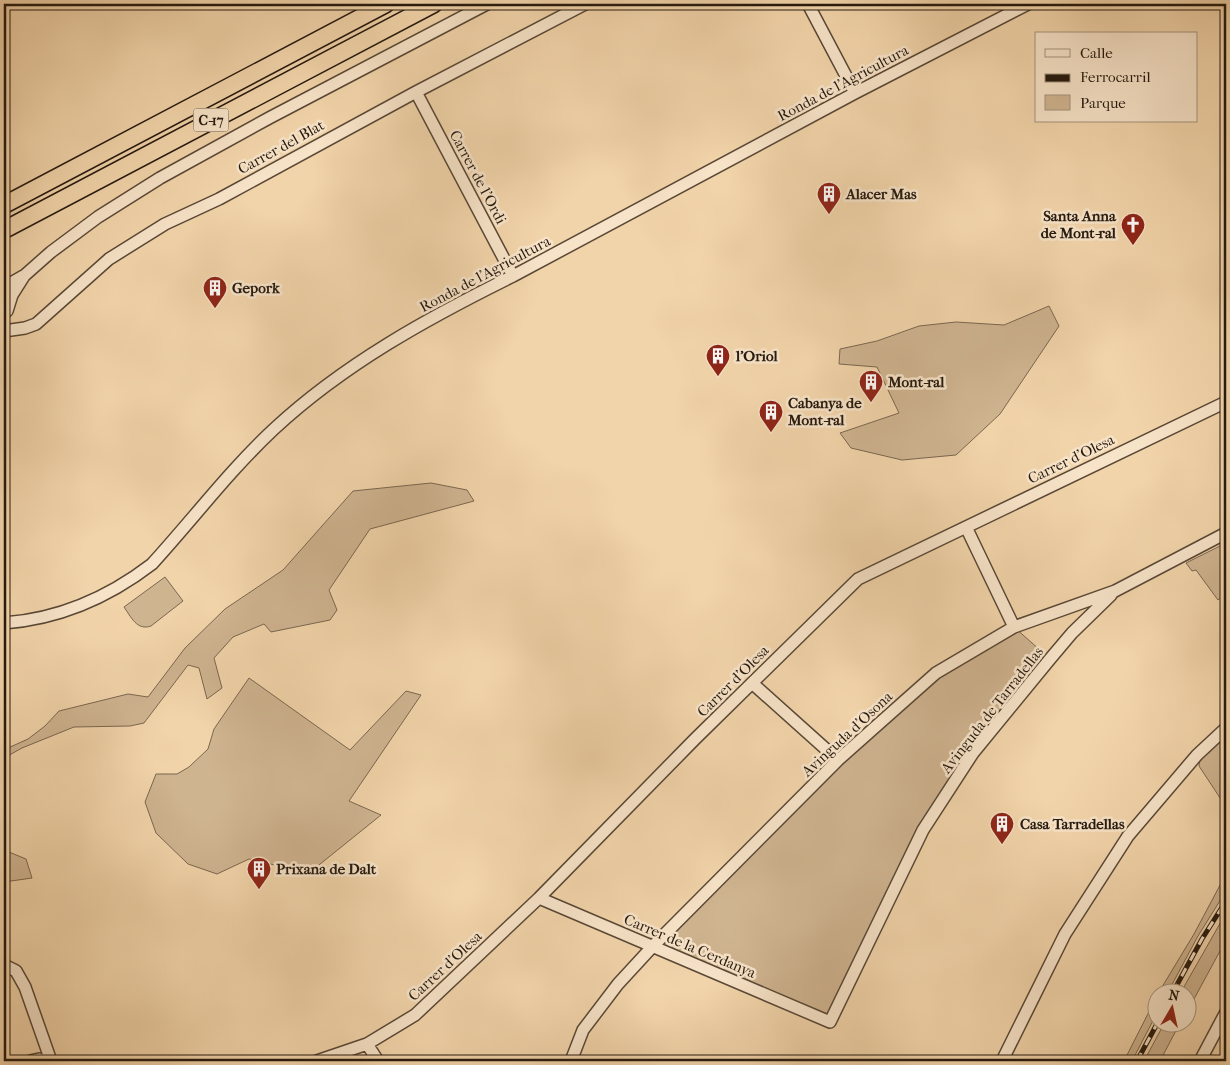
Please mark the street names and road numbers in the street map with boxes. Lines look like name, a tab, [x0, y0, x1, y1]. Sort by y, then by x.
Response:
street label: Ronda de l'Agricultura	[775, 40, 912, 125]
road number: C-17	[194, 108, 228, 132]
street label: Carrer del Blat	[235, 116, 328, 178]
street label: Carrer de l'Ordi	[446, 127, 511, 227]
street label: Ronda de l'Agricultura	[417, 231, 554, 316]
street label: Carrer d'Olesa	[1025, 430, 1118, 488]
street label: Carrer d'Olesa	[693, 641, 773, 721]
street label: Avinguda de Tarradellas	[936, 643, 1047, 778]
street label: Avinguda d'Osona	[797, 687, 897, 781]
street label: Carrer de la Cerdanya	[621, 910, 760, 982]
street label: Carrer d'Olesa	[405, 927, 486, 1005]

